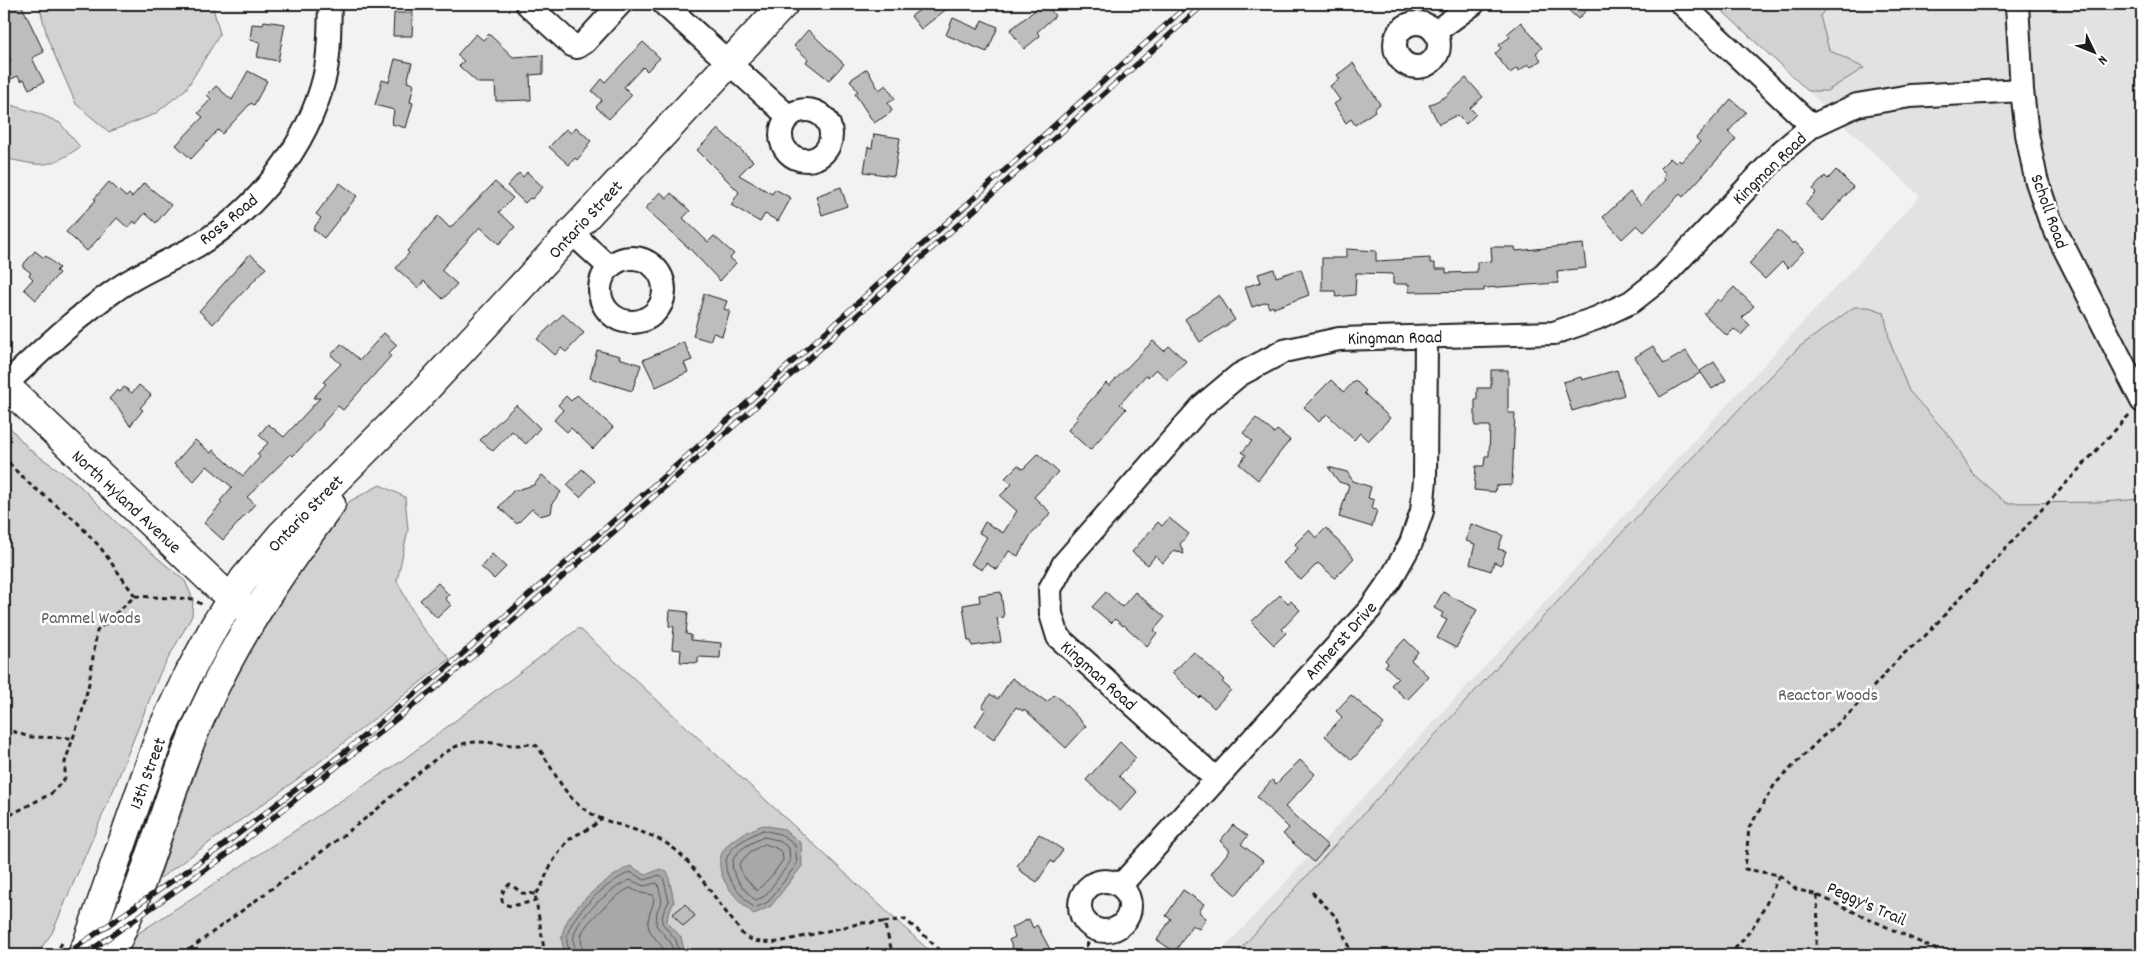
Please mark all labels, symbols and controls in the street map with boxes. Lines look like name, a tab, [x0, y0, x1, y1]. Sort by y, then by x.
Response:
north arrow	[2068, 28, 2118, 78]
text: N	[2092, 50, 2112, 69]
street label: Kingman Road	[1728, 128, 1813, 212]
street label: Scholl Road	[2023, 171, 2073, 253]
street label: Ontario Street	[544, 176, 630, 266]
street label: Ross Road	[195, 189, 265, 253]
street label: Kingman Road	[1347, 326, 1443, 353]
street label: North Hyland Avenue	[65, 445, 186, 560]
street label: Ontario Street	[263, 470, 351, 559]
street label: Amherst Drive	[1300, 597, 1384, 686]
park label: Pammel Woods	[41, 607, 141, 632]
street label: Kingman Road	[1054, 636, 1141, 718]
park label: Reactor Woods	[1778, 684, 1878, 709]
street label: 13th Street	[125, 734, 174, 813]
street label: Peggy's Trail	[1822, 877, 1910, 934]

